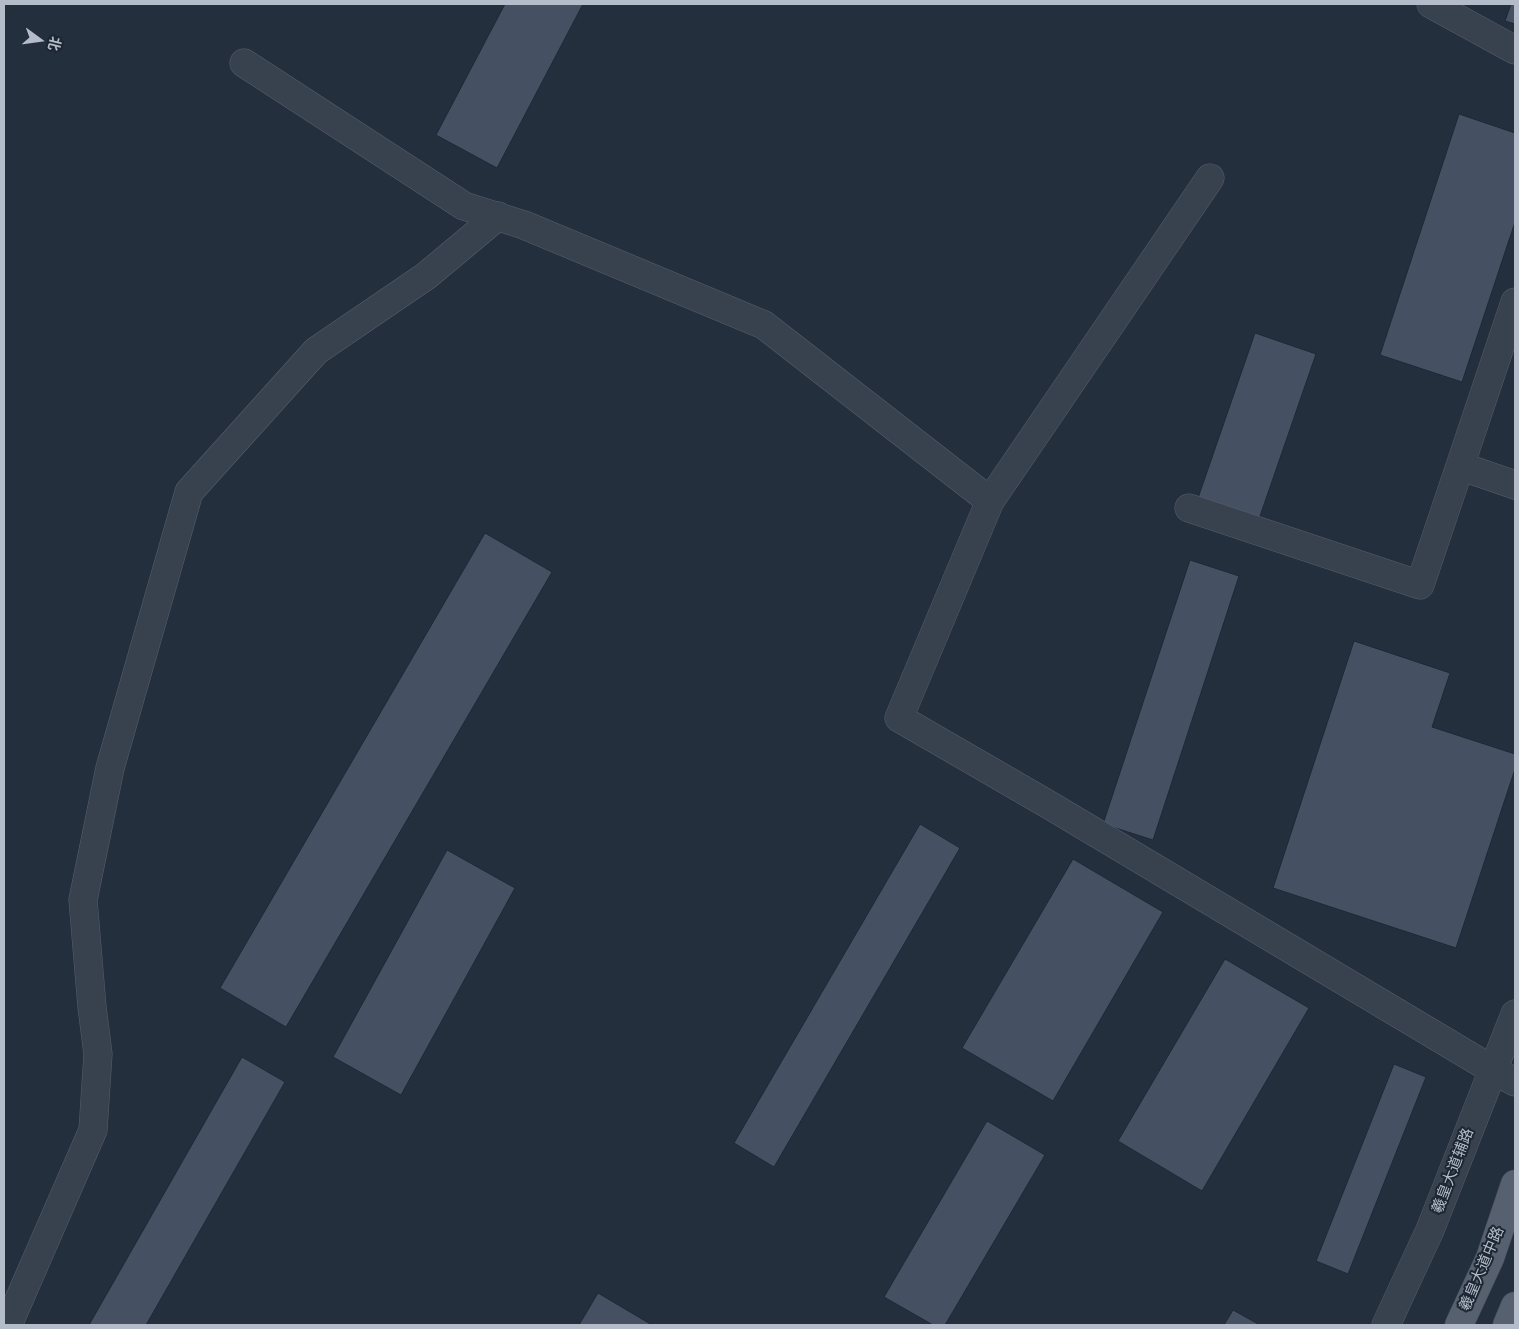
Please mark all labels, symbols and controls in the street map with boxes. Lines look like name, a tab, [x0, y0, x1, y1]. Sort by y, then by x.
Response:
north arrow	[15, 15, 65, 65]
text: 北	[44, 35, 65, 53]
street label: 羲皇大道辅路	[1428, 1126, 1478, 1216]
street label: 羲皇大道中路	[1456, 1224, 1508, 1314]

